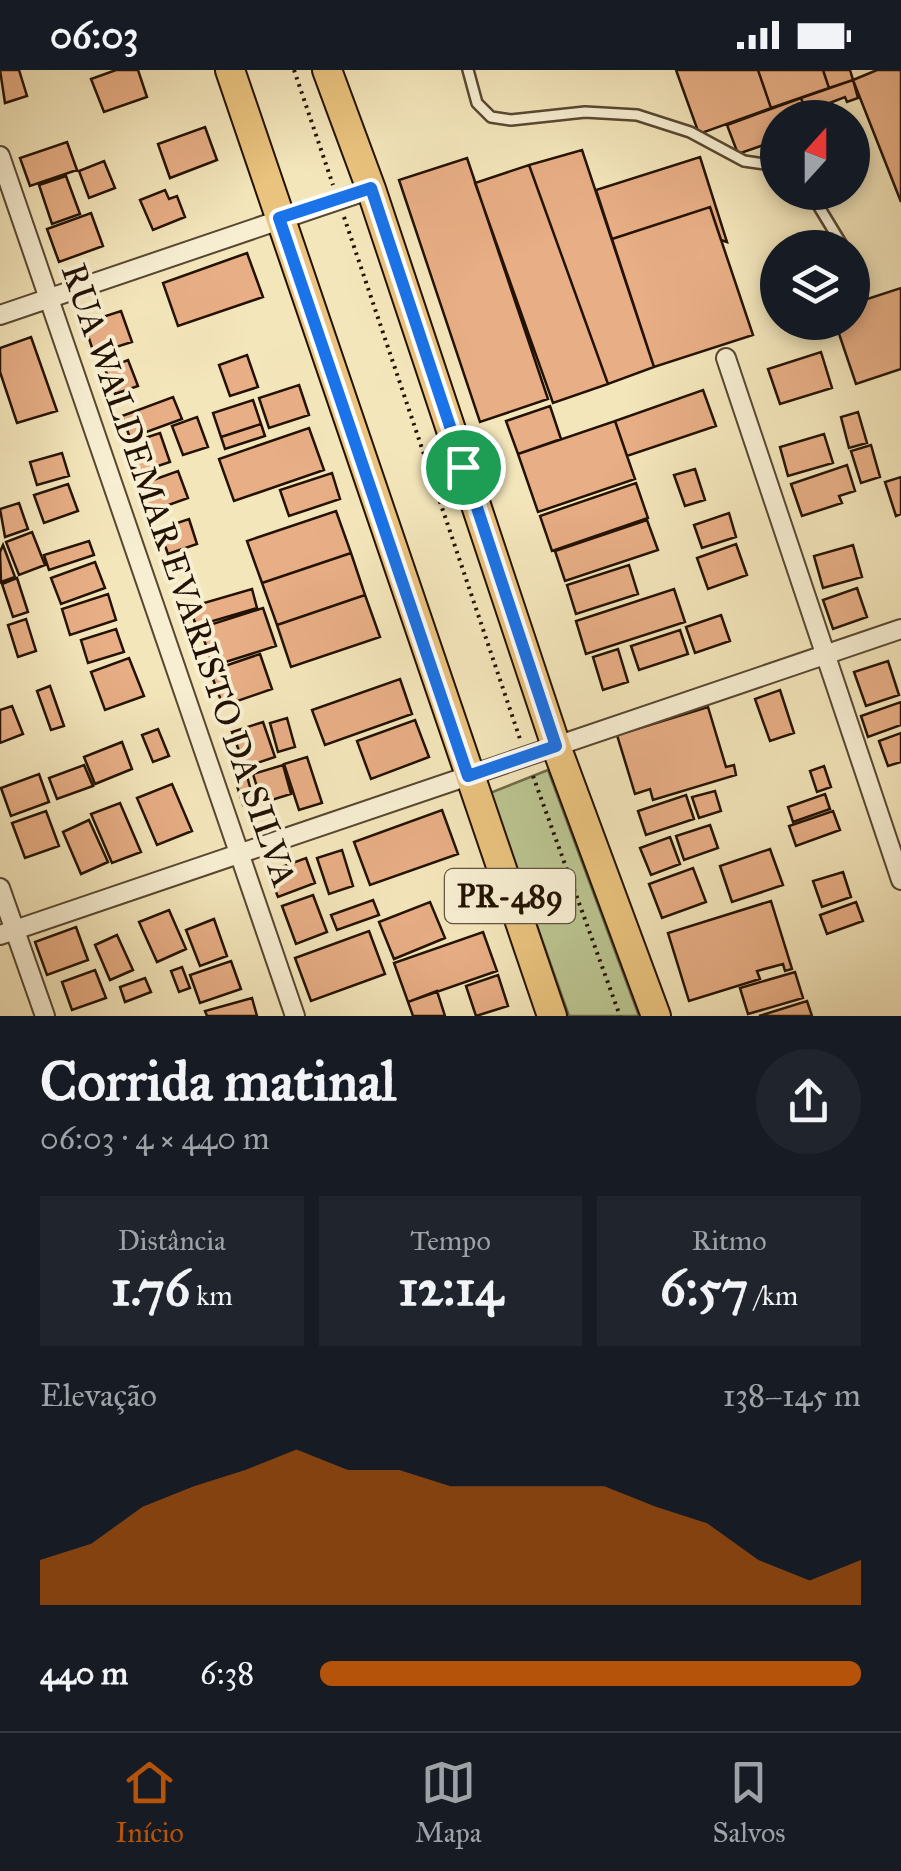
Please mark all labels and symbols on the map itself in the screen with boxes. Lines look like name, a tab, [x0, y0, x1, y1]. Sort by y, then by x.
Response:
north arrow	[760, 100, 870, 210]
street label: RUA WALDEMAR EVARISTO DA SILVA	[52, 258, 306, 893]
pin	[421, 425, 506, 510]
road number: PR-489	[445, 869, 575, 923]

